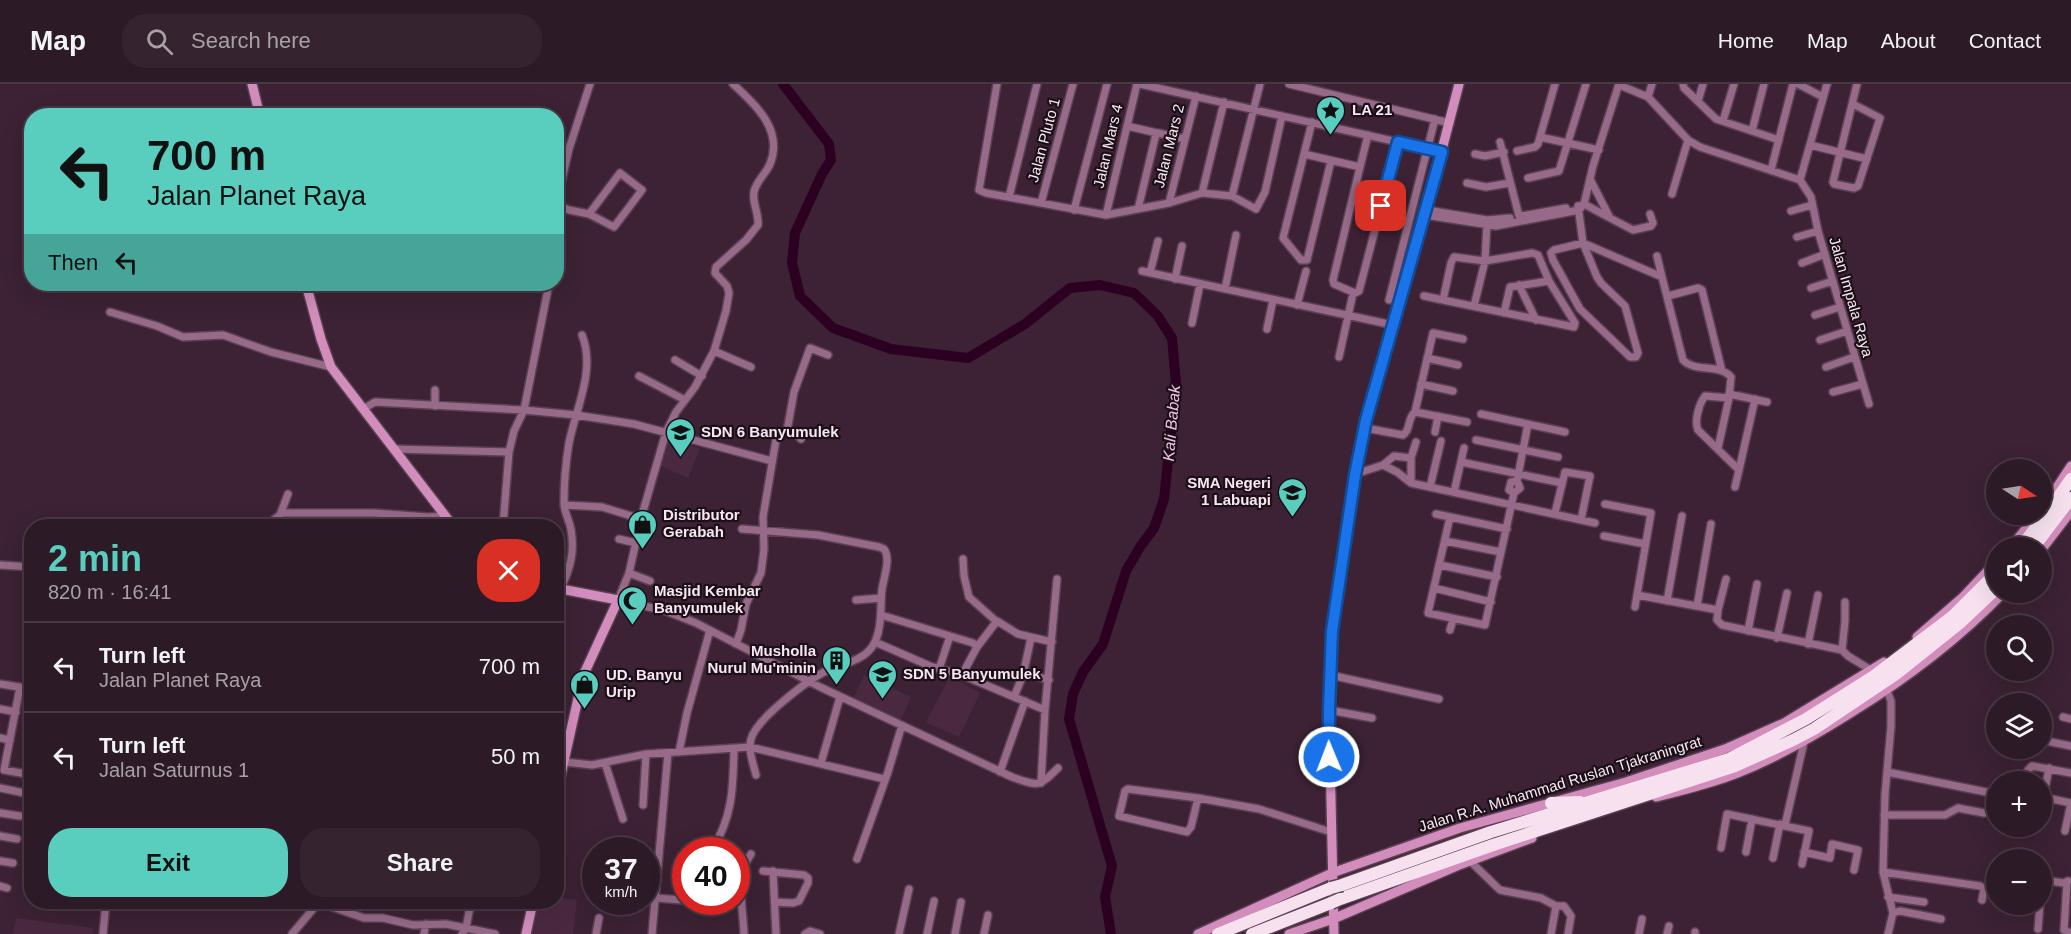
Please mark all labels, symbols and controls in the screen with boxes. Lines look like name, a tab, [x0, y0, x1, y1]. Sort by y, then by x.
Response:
search box	[122, 14, 542, 68]
text: Map	[30, 25, 86, 56]
icon: search	[143, 25, 176, 58]
text: Search here	[191, 28, 311, 53]
text: Home	[1718, 29, 1774, 52]
text: Map	[1807, 29, 1848, 52]
text: About	[1881, 29, 1936, 52]
text: Contact	[1969, 29, 2041, 52]
place icon: LA 21	[1315, 94, 1347, 136]
street label: Jalan Pluto 1	[1024, 96, 1063, 184]
place label: LA 21	[1352, 101, 1392, 118]
street label: Jalan Mars 4	[1090, 102, 1125, 190]
street label: Jalan Mars 2	[1150, 102, 1187, 190]
icon: left	[48, 132, 126, 210]
text: 700 m	[147, 132, 266, 179]
pin	[1355, 180, 1406, 231]
text: Jalan Planet Raya	[147, 181, 366, 211]
icon: arrive	[1364, 189, 1397, 222]
street label: Jalan Impala Raya	[1826, 235, 1877, 360]
icon: left	[110, 246, 143, 279]
text: Then	[48, 250, 98, 275]
water label: Kali Babak	[1160, 383, 1183, 462]
school or university icon: SDN 6 Banyumulek	[664, 416, 696, 458]
place label: SDN 6 Banyumulek	[701, 423, 839, 440]
north arrow	[1986, 459, 2052, 525]
map controls	[1986, 459, 2052, 915]
place label: SMA Negeri 1 Labuapi	[1187, 474, 1271, 508]
school or university icon: SMA Negeri 1 Labuapi	[1276, 476, 1308, 518]
place label: Distributor Gerabah	[663, 506, 740, 540]
shop icon: Distributor Gerabah	[626, 508, 658, 550]
button: sound	[1986, 537, 2052, 603]
text: 2 min	[48, 538, 142, 579]
button: close	[477, 539, 540, 602]
text: 820 m · 16:41	[48, 581, 171, 603]
place label: Masjid Kembar Banyumulek	[654, 582, 761, 616]
mosque icon: Masjid Kembar Banyumulek	[617, 584, 649, 626]
button: search	[1986, 615, 2052, 681]
place label: Musholla Nurul Mu'minin	[707, 642, 817, 676]
text: Turn left	[99, 643, 185, 668]
building icon: Musholla Nurul Mu'minin	[821, 644, 853, 686]
icon: left	[48, 651, 81, 684]
text: 700 m	[479, 654, 540, 679]
school or university icon: SDN 5 Banyumulek	[866, 658, 898, 700]
place label: SDN 5 Banyumulek	[903, 665, 1041, 682]
place label: UD. Banyu Urip	[606, 666, 682, 700]
shop icon: UD. Banyu Urip	[569, 668, 601, 710]
text: Jalan Planet Raya	[99, 669, 261, 691]
button: layers	[1986, 693, 2052, 759]
position arrow	[1297, 725, 1361, 789]
street label: Jalan R.A. Muhammad Ruslan Tjakraningrat	[1416, 732, 1704, 835]
text: Turn left	[99, 733, 185, 758]
icon: left	[48, 741, 81, 774]
text: 50 m	[491, 744, 540, 769]
text: Jalan Saturnus 1	[99, 759, 249, 781]
button: +	[1986, 771, 2052, 837]
button: Exit	[48, 828, 288, 897]
button: Share	[300, 828, 540, 897]
speed limit sign: 40	[672, 837, 750, 915]
button: −	[1986, 849, 2052, 915]
text: 37	[604, 852, 638, 885]
text: km/h	[605, 883, 637, 900]

